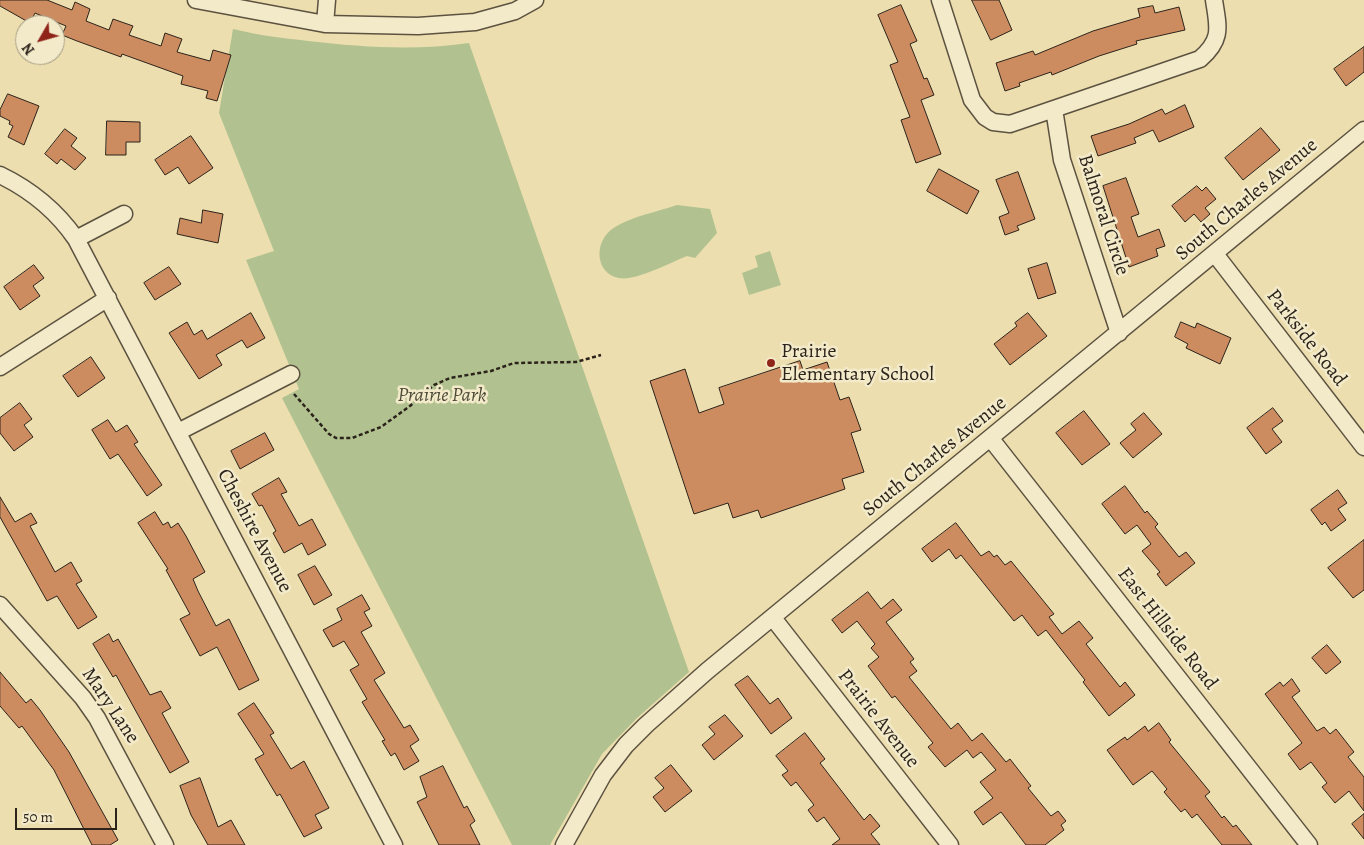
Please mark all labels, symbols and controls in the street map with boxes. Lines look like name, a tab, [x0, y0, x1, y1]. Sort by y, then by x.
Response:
north arrow	[15, 15, 65, 65]
text: N	[18, 39, 39, 59]
street label: South Charles Avenue	[1171, 134, 1323, 266]
street label: Balmoral Circle	[1072, 151, 1134, 279]
street label: Parkside Road	[1261, 285, 1351, 391]
place label: Prairie Elementary School	[781, 340, 934, 387]
marker: Prairie Elementary School	[765, 357, 777, 369]
park label: Prairie Park	[397, 384, 487, 408]
street label: South Charles Avenue	[858, 392, 1012, 522]
street label: Cheshire Avenue	[211, 465, 297, 597]
street label: East Hillside Road	[1112, 563, 1222, 695]
street label: Mary Lane	[76, 664, 144, 748]
street label: Prairie Avenue	[832, 665, 924, 773]
scale bar	[18, 798, 120, 830]
text: 50 m	[23, 807, 53, 827]

